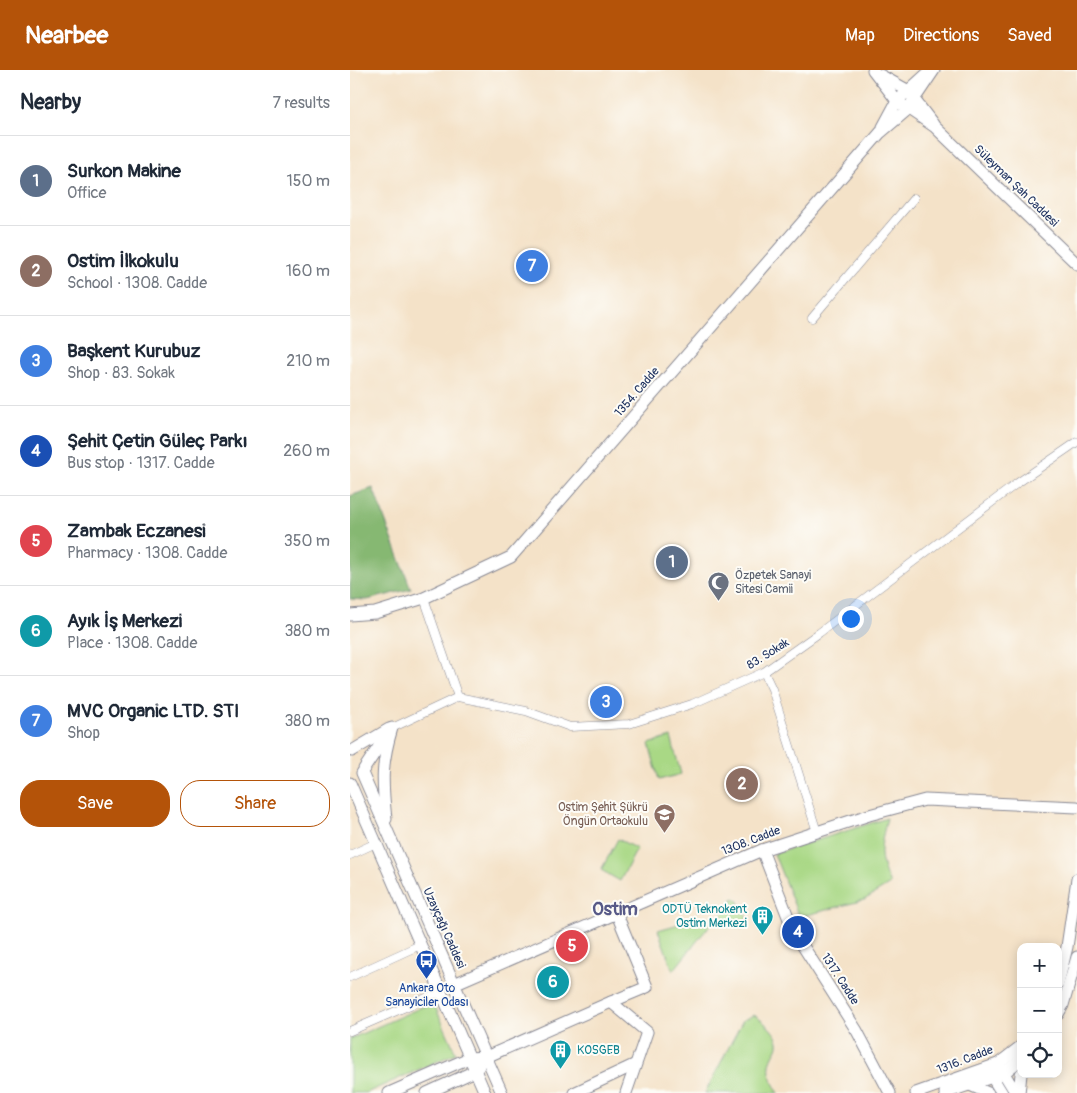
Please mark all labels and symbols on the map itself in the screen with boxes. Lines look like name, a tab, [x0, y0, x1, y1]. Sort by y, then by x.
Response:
street label: Süleyman Şah Caddesi	[971, 142, 1061, 230]
pin: 7	[516, 247, 548, 285]
street label: 1354. Cadde	[611, 364, 663, 420]
pin: 1	[656, 543, 688, 581]
place label: Özpetek Sanayi Sitesi Camii	[735, 567, 811, 597]
mosque icon: Özpetek Sanayi Sitesi Camii	[707, 570, 731, 601]
your location	[838, 606, 864, 632]
street label: 83. Sokak	[744, 635, 792, 673]
pin: 3	[590, 683, 622, 721]
pin: 2	[726, 765, 758, 803]
place label: Ostim Şehit Şükrü Öngün Ortaokulu	[558, 800, 648, 829]
school or university icon: Ostim Şehit Şükrü Öngün Ortaokulu	[652, 802, 676, 833]
street label: 1308. Cadde	[720, 823, 783, 859]
street label: Uzayçağı Caddesi	[419, 885, 469, 971]
district label: Ostim	[592, 898, 638, 921]
place label: ODTÜ Teknokent Ostim Merkezi	[662, 901, 747, 931]
building icon: ODTÜ Teknokent Ostim Merkezi	[751, 904, 775, 935]
pin: 4	[782, 913, 814, 951]
pin: 5	[556, 927, 588, 965]
bus stop icon: Ankara Oto Sanayiciler Odası	[415, 949, 439, 980]
street label: 1317. Cadde	[818, 950, 862, 1008]
pin: 6	[537, 963, 569, 1001]
place label: Ankara Oto Sanayiciler Odası	[385, 981, 469, 1010]
building icon: KOSGEB	[549, 1038, 573, 1069]
street label: 1316. Cadde	[935, 1042, 995, 1078]
place label: KOSGEB	[577, 1043, 620, 1058]

